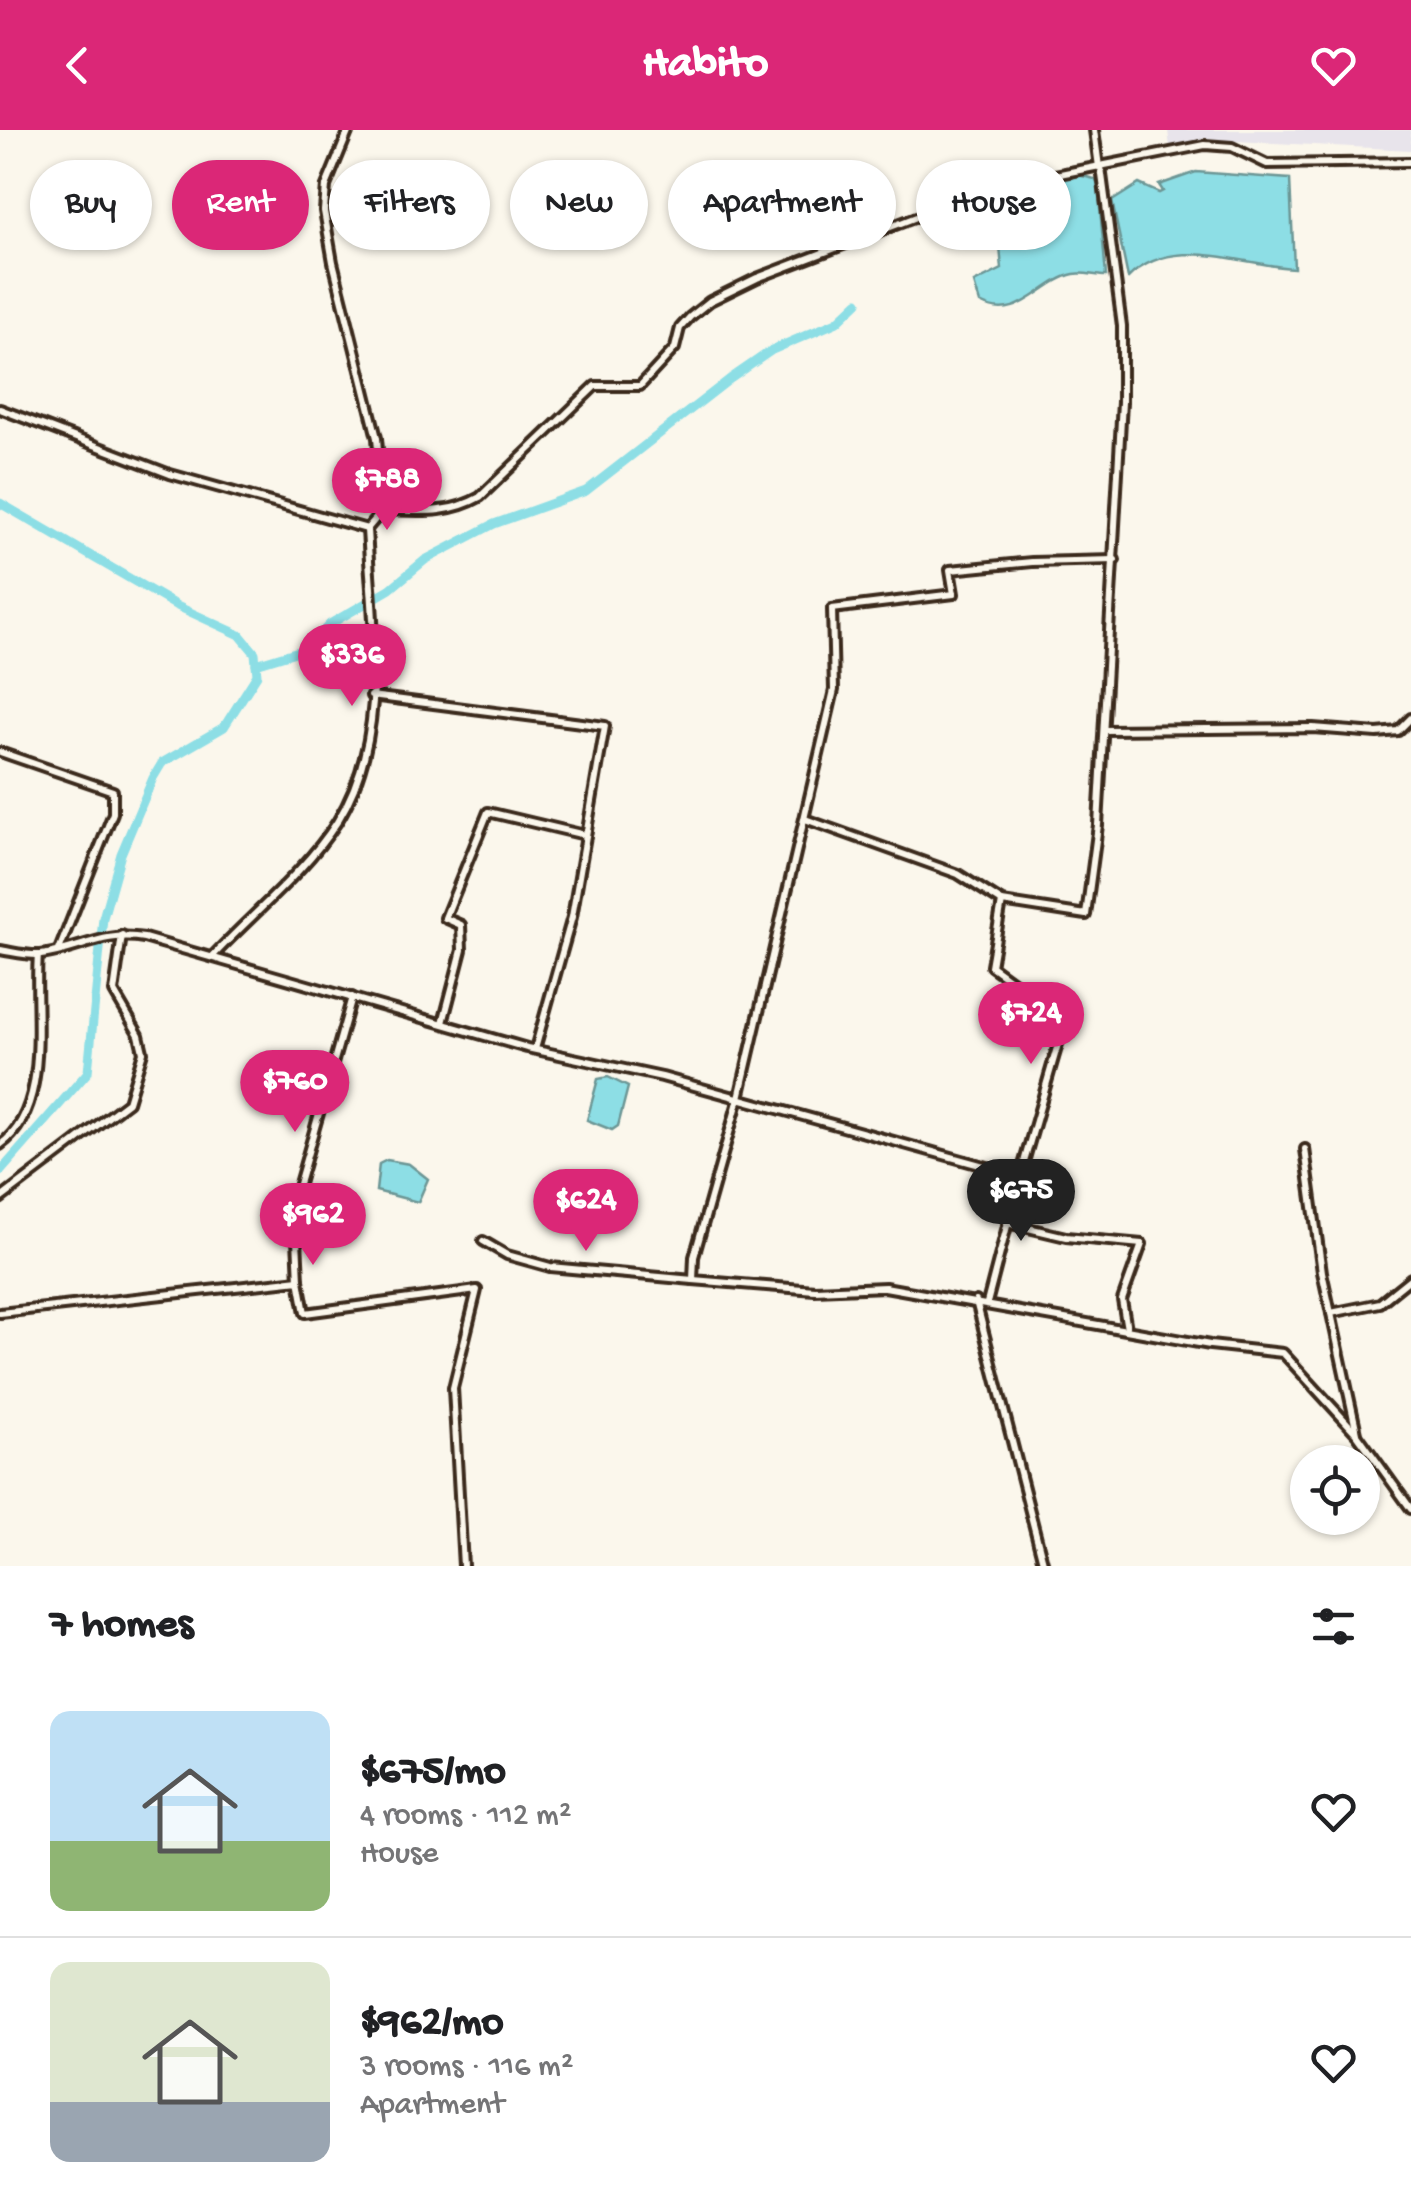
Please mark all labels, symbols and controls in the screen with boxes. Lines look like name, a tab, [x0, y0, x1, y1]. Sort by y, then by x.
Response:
icon: back	[50, 38, 105, 93]
icon: heart	[1306, 38, 1361, 93]
text: Habito	[643, 39, 768, 92]
chip: Buy	[30, 160, 152, 250]
chip: Rent	[172, 160, 309, 250]
chip: Filters	[329, 160, 490, 250]
chip: New	[510, 160, 648, 250]
chip: Apartment	[668, 160, 896, 250]
chip: House	[916, 160, 1071, 250]
pin: $788	[328, 448, 446, 533]
text: $788	[354, 461, 420, 499]
pin: $336	[293, 624, 411, 709]
text: $336	[320, 637, 384, 675]
pin: $724	[972, 982, 1090, 1067]
text: $724	[1000, 995, 1062, 1033]
pin: $760	[236, 1050, 354, 1135]
text: $760	[262, 1063, 328, 1101]
pin: $675	[962, 1159, 1080, 1244]
pin: $624	[527, 1169, 645, 1254]
text: $675	[989, 1172, 1053, 1210]
text: $624	[555, 1182, 617, 1220]
pin: $962	[254, 1183, 372, 1268]
text: $962	[282, 1196, 344, 1234]
map controls	[1290, 1445, 1380, 1535]
button: locate	[1290, 1445, 1380, 1535]
icon: filters	[1306, 1599, 1361, 1654]
text: 7 homes	[50, 1602, 193, 1651]
text: $675/mo	[360, 1749, 506, 1798]
icon: home	[130, 1751, 250, 1871]
icon: heart	[1306, 1784, 1361, 1839]
text: 4 rooms · 112 m²	[360, 1798, 571, 1836]
text: House	[360, 1836, 438, 1874]
text: $962/mo	[360, 2000, 504, 2049]
icon: home	[130, 2002, 250, 2122]
icon: heart	[1306, 2035, 1361, 2090]
text: 3 rooms · 116 m²	[360, 2049, 573, 2087]
text: Apartment	[360, 2087, 504, 2125]

